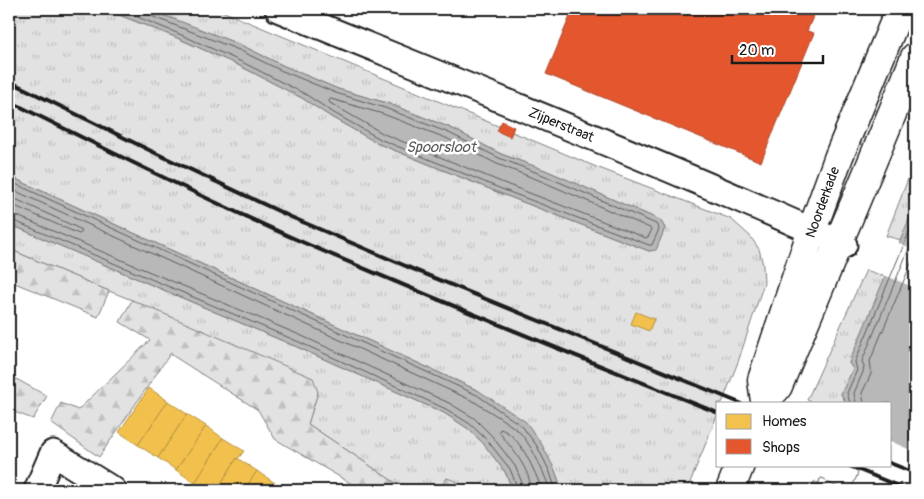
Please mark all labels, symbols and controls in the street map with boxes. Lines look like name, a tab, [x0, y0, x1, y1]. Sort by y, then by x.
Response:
scale bar	[732, 32, 823, 64]
text: 20 m	[739, 41, 774, 60]
street label: Zijperstraat	[526, 103, 597, 145]
water label: Spoorsloot	[406, 138, 478, 157]
street label: Noorderkade	[802, 164, 843, 240]
legend	[716, 402, 892, 466]
text: Homes	[762, 412, 807, 431]
text: Shops	[762, 438, 800, 457]

